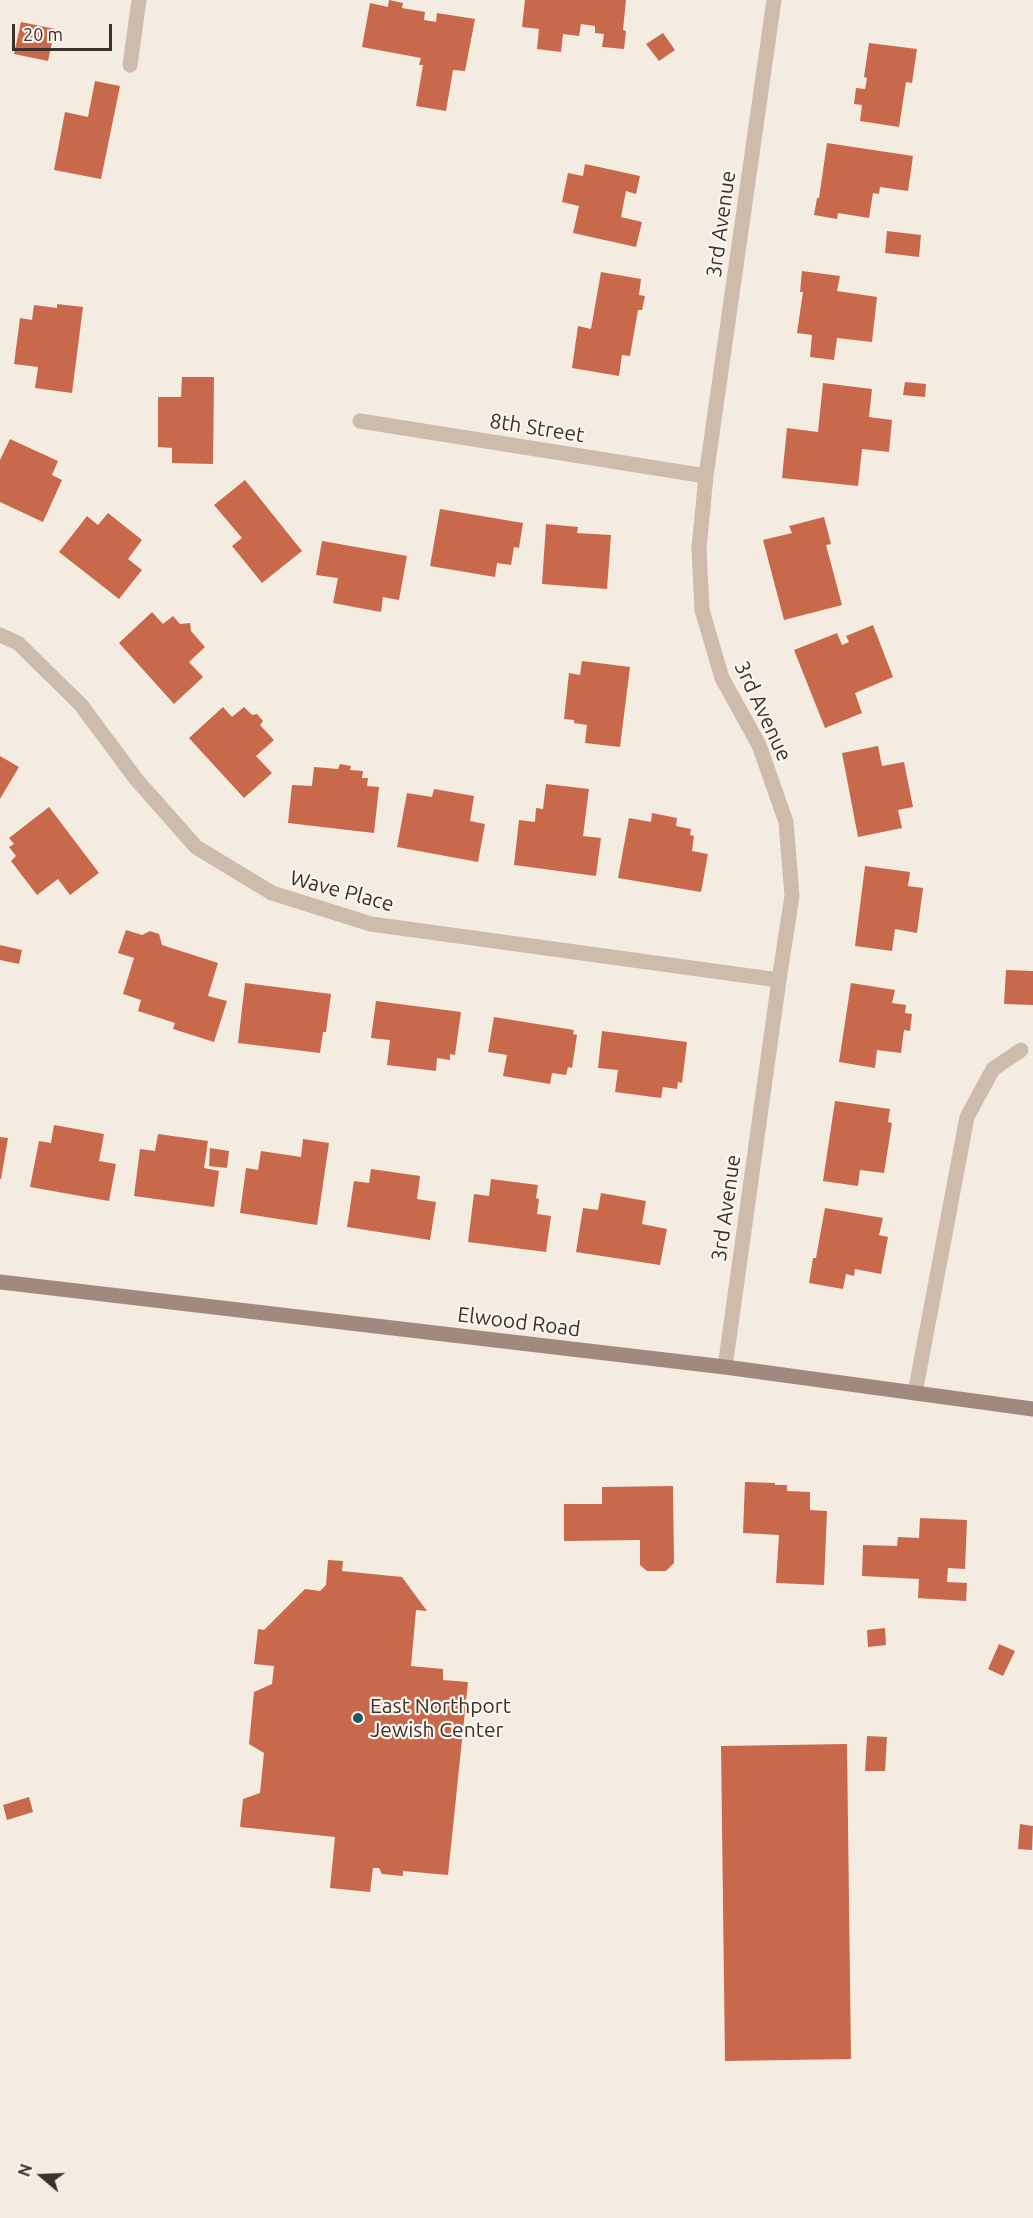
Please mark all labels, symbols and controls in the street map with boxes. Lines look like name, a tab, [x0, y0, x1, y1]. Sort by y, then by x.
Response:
scale bar	[15, 12, 116, 50]
text: 20 m	[23, 24, 63, 44]
street label: 3rd Avenue	[701, 169, 741, 279]
street label: 8th Street	[488, 408, 586, 448]
street label: 3rd Avenue	[729, 657, 797, 765]
street label: Wave Place	[287, 865, 397, 917]
street label: 3rd Avenue	[706, 1153, 746, 1263]
street label: Elwood Road	[456, 1302, 582, 1342]
place label: East Northport Jewish Center	[370, 1693, 511, 1743]
marker: East Northport Jewish Center	[351, 1711, 365, 1725]
north arrow	[12, 2146, 72, 2206]
text: N	[15, 2162, 35, 2179]

